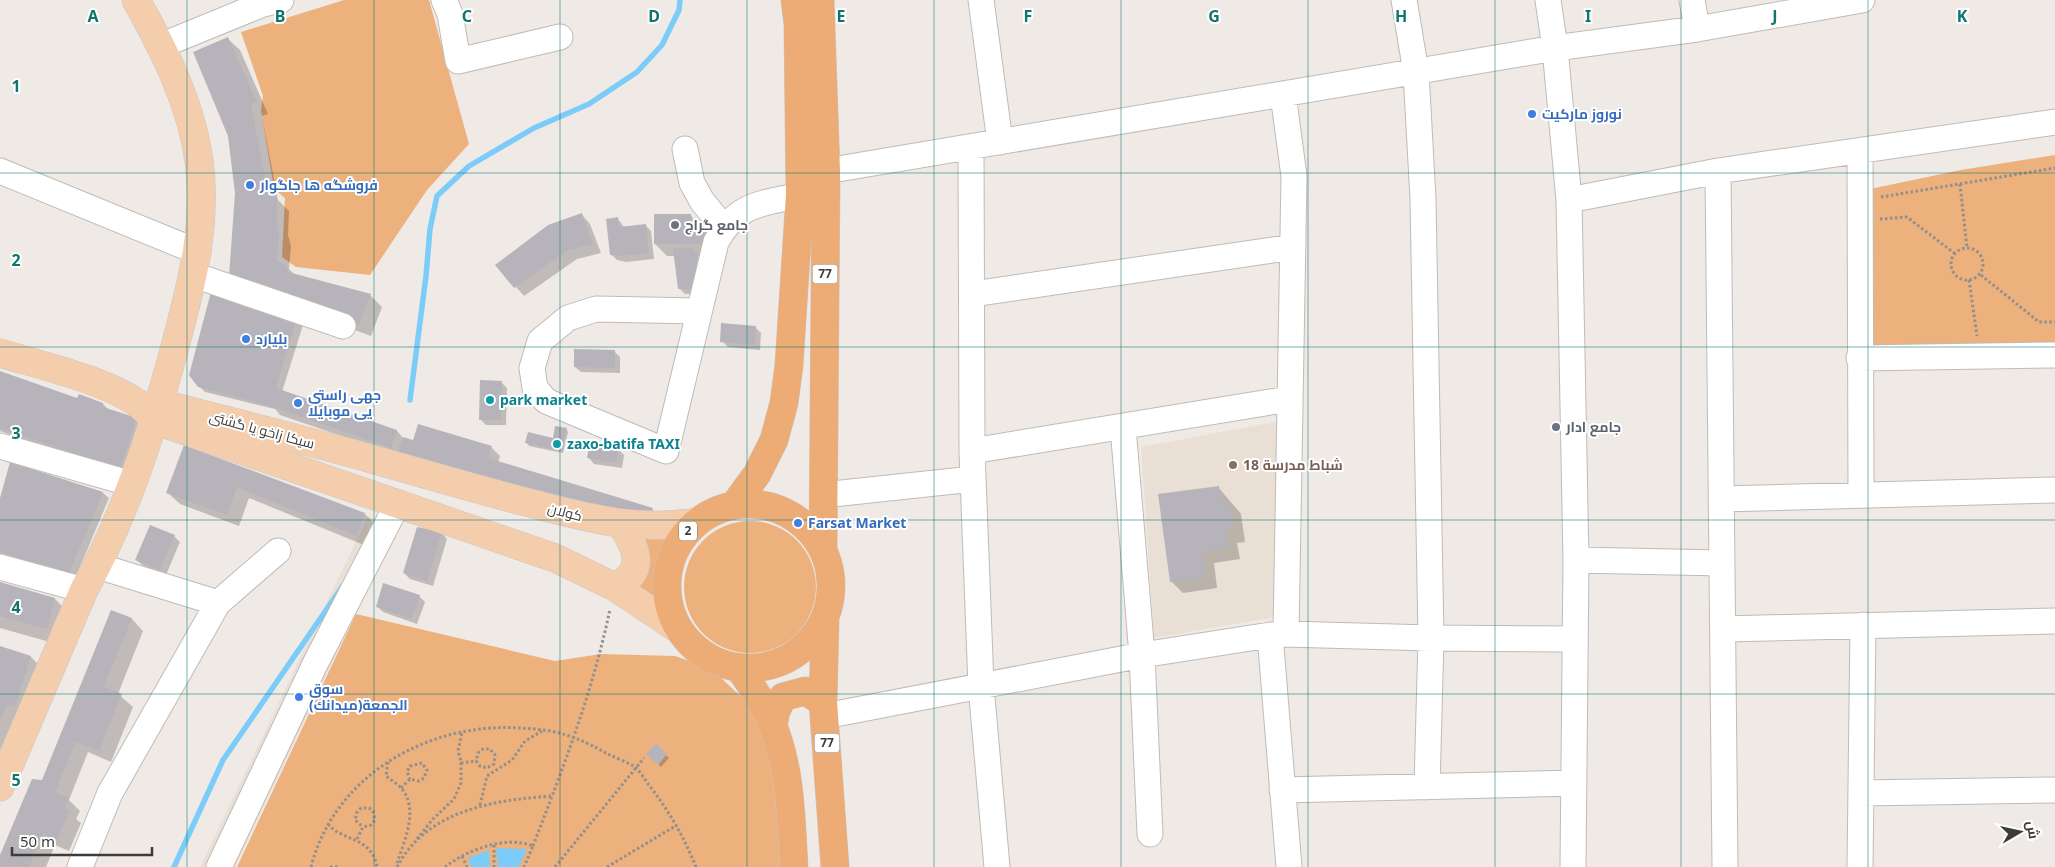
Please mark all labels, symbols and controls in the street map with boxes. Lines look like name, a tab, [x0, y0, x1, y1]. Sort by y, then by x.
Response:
text: A	[87, 5, 99, 27]
text: B	[275, 5, 285, 27]
text: C	[462, 5, 472, 27]
text: D	[648, 5, 660, 27]
text: E	[837, 5, 846, 27]
text: F	[1024, 5, 1032, 27]
text: G	[1208, 5, 1220, 27]
text: H	[1395, 5, 1407, 27]
text: I	[1585, 5, 1591, 27]
text: J	[1770, 5, 1778, 27]
text: K	[1957, 5, 1968, 27]
text: 1	[11, 75, 21, 97]
place label: نوروز ماركيت	[1542, 104, 1622, 123]
marker: نوروز ماركيت	[1526, 108, 1538, 120]
place label: فروشگه ها جاگوار	[259, 175, 378, 194]
marker: فروشگه ها جاگوار	[244, 179, 256, 191]
place label: جامع گراج	[685, 215, 748, 235]
marker: جامع گراج	[669, 219, 681, 231]
text: 2	[11, 249, 21, 271]
road number: 77	[812, 264, 838, 284]
place label: بليارد	[256, 329, 287, 348]
marker: بليارد	[240, 333, 252, 345]
place label: جهى راستى يى موبايلا	[308, 385, 381, 420]
place label: park market	[500, 390, 587, 409]
marker: park market	[484, 394, 496, 406]
marker: جهى راستى يى موبايلا	[292, 397, 304, 409]
street label: سیکا زاخو یا گشتى	[207, 406, 317, 453]
place label: جامع ادار	[1565, 417, 1621, 437]
marker: جامع ادار	[1550, 421, 1562, 433]
text: 3	[11, 422, 21, 444]
place label: zaxo-batifa TAXI	[567, 434, 680, 453]
marker: zaxo-batifa TAXI	[551, 438, 563, 450]
place label: 18 شباط مدرسة	[1243, 455, 1343, 474]
marker: 18 شباط مدرسة	[1227, 459, 1239, 471]
street label: كولان	[546, 498, 585, 525]
place label: Farsat Market	[808, 513, 906, 532]
marker: Farsat Market	[792, 517, 804, 529]
road number: 2	[679, 522, 697, 540]
text: 4	[11, 596, 21, 618]
place label: سوق الجمعة(ميدانك)	[309, 679, 408, 714]
marker: سوق الجمعة(ميدانك)	[293, 691, 305, 703]
road number: 77	[814, 734, 840, 752]
text: 5	[11, 769, 21, 791]
north arrow	[1995, 807, 2045, 857]
text: ش	[2023, 820, 2044, 840]
scale bar	[12, 824, 152, 856]
text: 50 m	[20, 831, 55, 851]

